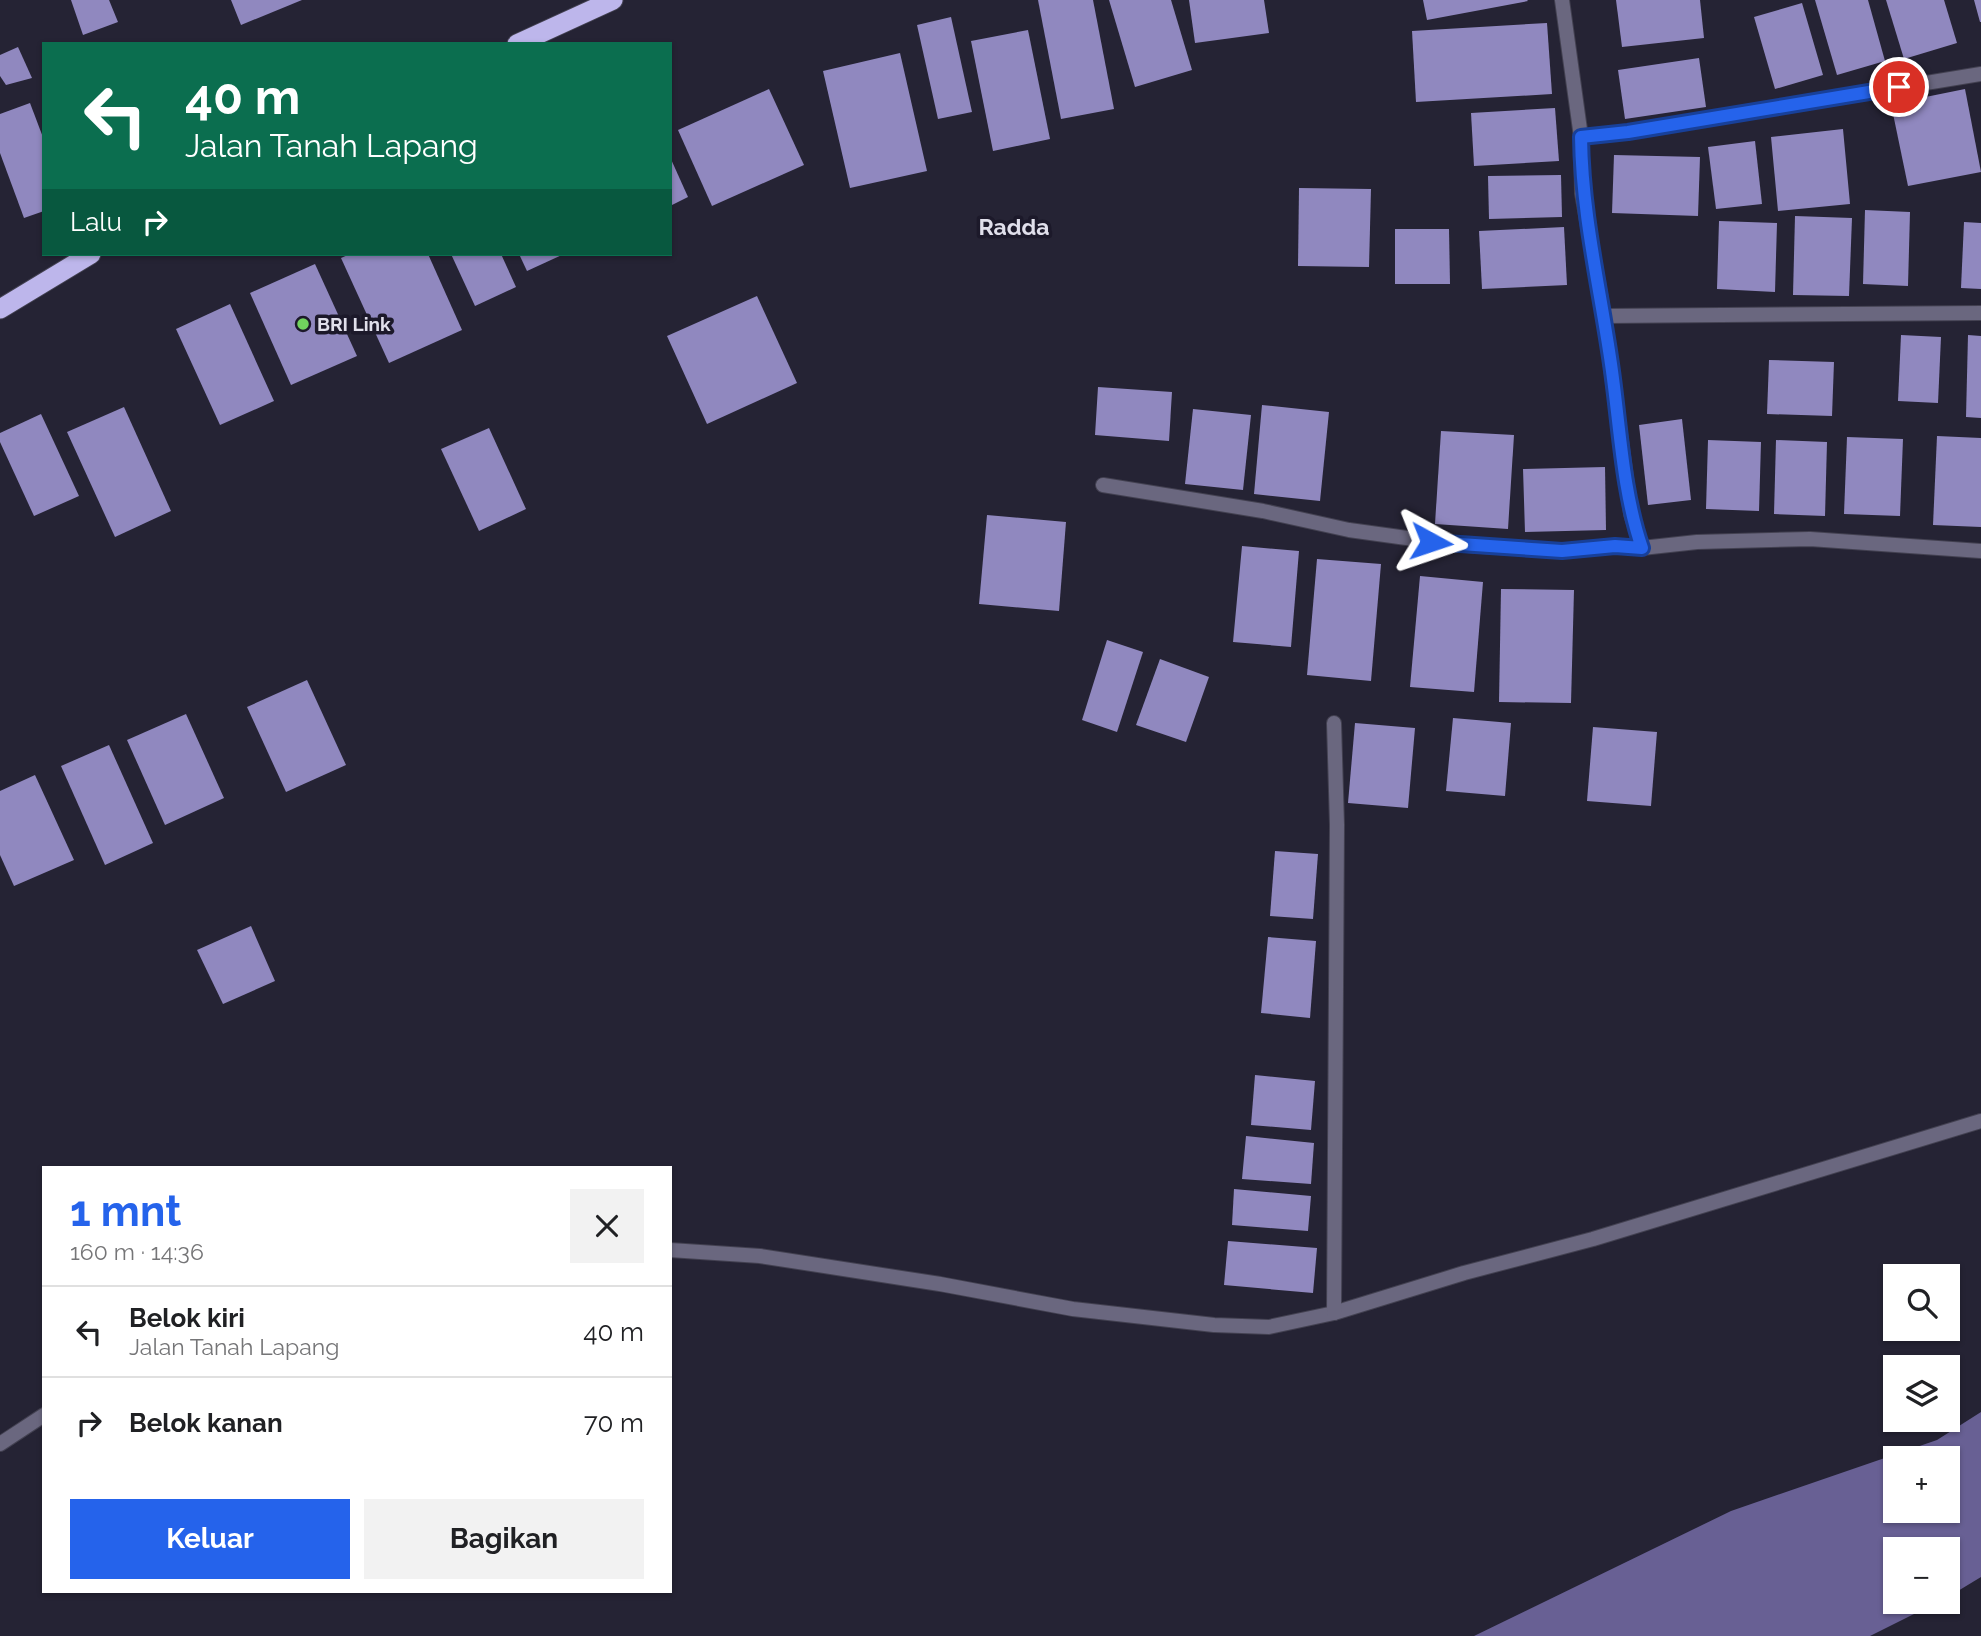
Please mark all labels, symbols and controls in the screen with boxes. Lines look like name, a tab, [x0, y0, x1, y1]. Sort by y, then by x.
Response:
pin	[1869, 57, 1929, 117]
text: 40 m	[185, 68, 300, 125]
icon: arrive	[1880, 68, 1918, 106]
icon: left	[70, 70, 161, 161]
text: Jalan Tanah Lapang	[185, 127, 478, 164]
icon: right	[136, 203, 174, 241]
text: Lalu	[70, 207, 122, 237]
district label: Radda	[978, 213, 1050, 240]
place label: BRI Link	[317, 313, 391, 335]
marker: BRI Link	[295, 316, 311, 332]
position arrow	[1394, 505, 1468, 579]
text: 1 mnt	[70, 1187, 181, 1236]
button: close	[570, 1189, 644, 1263]
text: 160 m · 14:36	[70, 1238, 204, 1265]
map controls	[1883, 1264, 1960, 1614]
button: search	[1883, 1264, 1960, 1341]
text: Belok kiri	[129, 1303, 245, 1333]
icon: left	[70, 1313, 108, 1351]
text: 40 m	[583, 1317, 644, 1347]
text: Jalan Tanah Lapang	[129, 1333, 339, 1360]
button: layers	[1883, 1355, 1960, 1432]
icon: right	[70, 1404, 108, 1442]
text: Belok kanan	[129, 1408, 283, 1438]
text: 70 m	[584, 1408, 644, 1438]
button: +	[1883, 1446, 1960, 1523]
button: Keluar	[70, 1499, 350, 1579]
button: Bagikan	[364, 1499, 644, 1579]
button: −	[1883, 1537, 1960, 1614]

